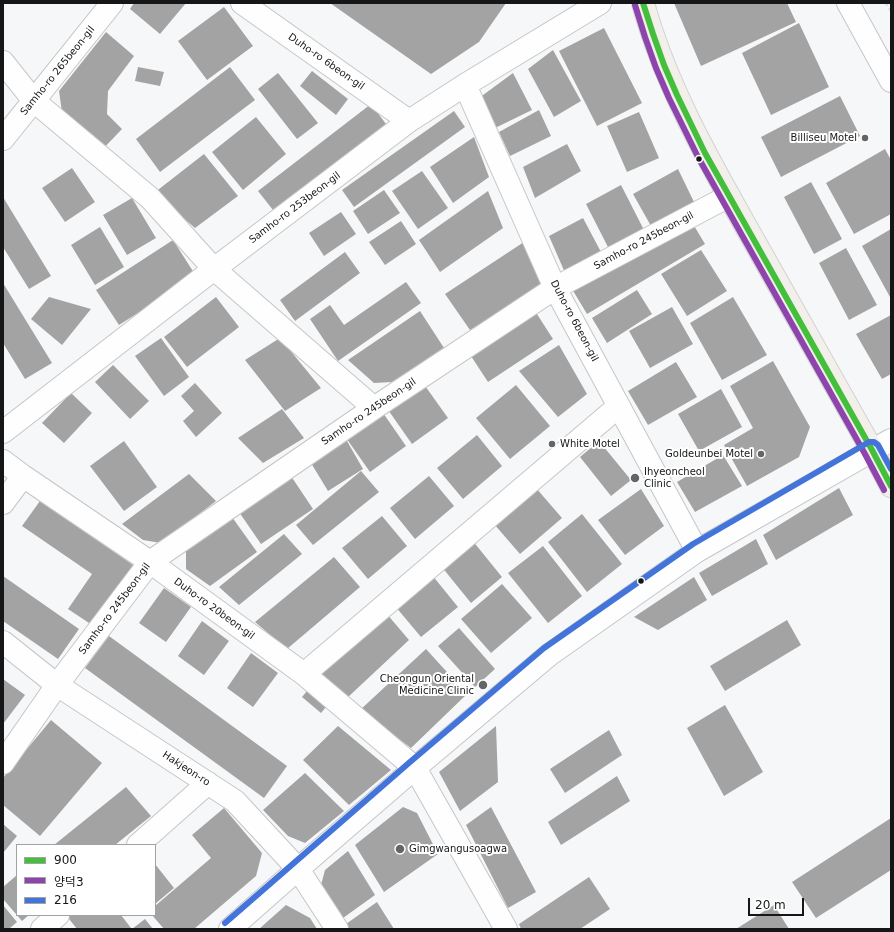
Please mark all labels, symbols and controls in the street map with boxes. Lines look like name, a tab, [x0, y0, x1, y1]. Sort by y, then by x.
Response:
street label: Samho-ro 265beon-gil	[18, 24, 98, 118]
street label: Duho-ro 6beon-gil	[286, 31, 366, 93]
place label: Billiseu Motel	[791, 132, 857, 144]
marker: Billiseu Motel	[860, 133, 870, 143]
unlabelled marker	[694, 154, 704, 164]
street label: Samho-ro 253beon-gil	[247, 170, 343, 246]
street label: Samho-ro 245beon-gil	[592, 210, 696, 272]
street label: Duho-ro 6beon-gil	[548, 278, 600, 364]
street label: Samho-ro 245beon-gil	[320, 376, 418, 448]
place label: White Motel	[560, 438, 620, 450]
marker: White Motel	[547, 439, 557, 449]
place label: Goldeunbei Motel	[665, 448, 753, 460]
marker: Goldeunbei Motel	[756, 449, 766, 459]
place label: Ihyeoncheol Clinic	[644, 466, 705, 490]
marker: Ihyeoncheol Clinic	[629, 472, 641, 484]
street label: Samho-ro 245beon-gil	[77, 561, 153, 657]
street label: Duho-ro 20beon-gil	[171, 576, 257, 642]
unlabelled marker	[636, 576, 646, 586]
place label: Cheongun Oriental Medicine Clinic	[380, 673, 474, 696]
marker: Cheongun Oriental Medicine Clinic	[477, 679, 489, 691]
street label: Hakjeon-ro	[160, 749, 212, 789]
marker: Gimgwangusoagwa	[394, 843, 406, 855]
place label: Gimgwangusoagwa	[409, 843, 507, 855]
legend	[16, 844, 156, 916]
text: 900	[54, 853, 77, 867]
text: 양덕3	[54, 875, 84, 889]
scale bar	[750, 890, 806, 916]
text: 216	[54, 893, 77, 907]
text: 20 m	[755, 898, 786, 912]

